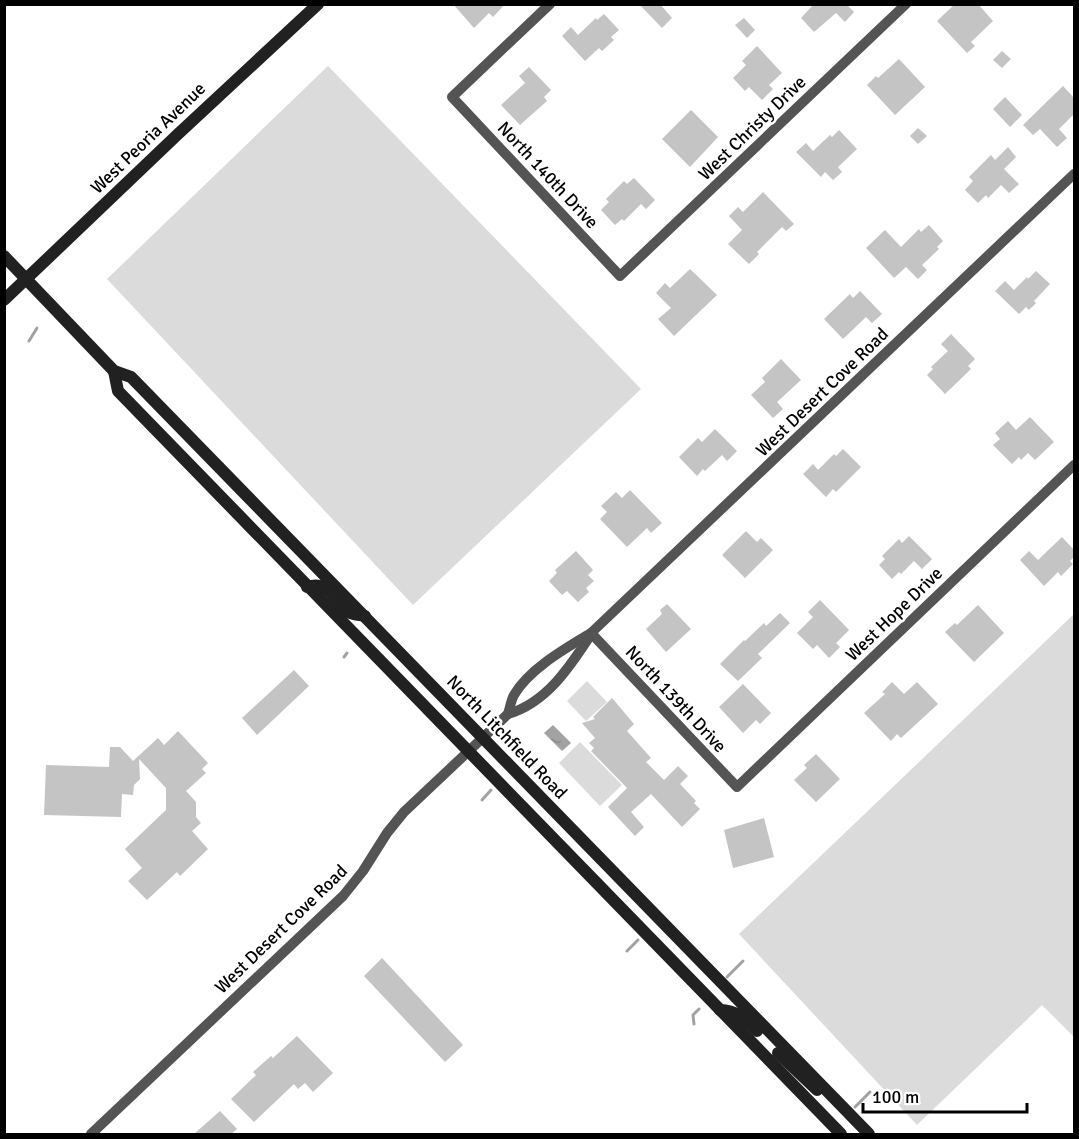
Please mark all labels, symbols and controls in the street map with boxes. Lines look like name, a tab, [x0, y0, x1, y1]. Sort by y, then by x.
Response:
street label: West Christy Drive	[694, 71, 810, 185]
street label: West Peoria Avenue	[86, 78, 210, 198]
street label: North 140th Drive	[493, 117, 603, 233]
street label: West Desert Cove Road	[751, 323, 893, 461]
street label: West Hope Drive	[841, 562, 947, 666]
street label: North 139th Drive	[621, 641, 731, 757]
street label: North Litchfield Road	[442, 671, 572, 803]
street label: West Desert Cove Road	[210, 860, 352, 998]
scale bar	[863, 1076, 1026, 1114]
text: 100 m	[872, 1086, 919, 1108]

